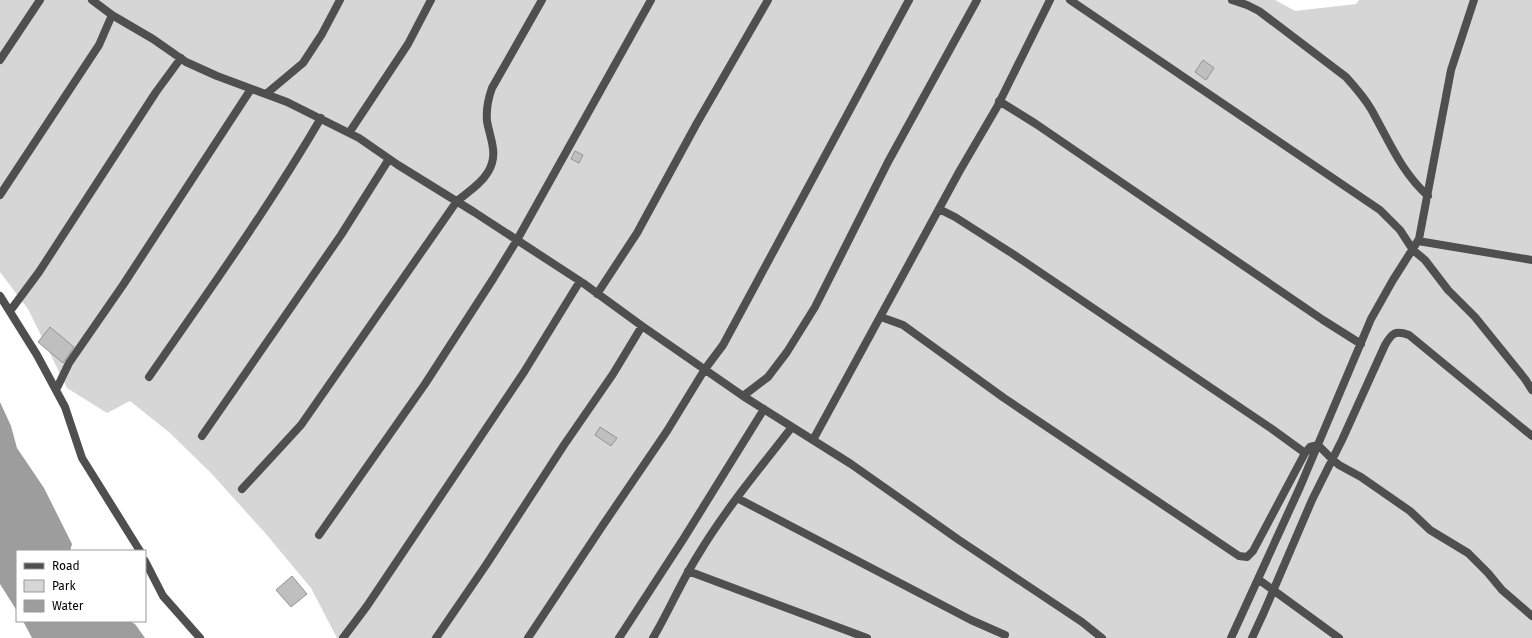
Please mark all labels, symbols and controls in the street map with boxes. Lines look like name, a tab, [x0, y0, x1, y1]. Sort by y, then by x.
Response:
legend	[16, 550, 146, 622]
text: Road	[52, 559, 80, 573]
text: Park	[52, 579, 76, 593]
text: Water	[52, 599, 84, 613]

